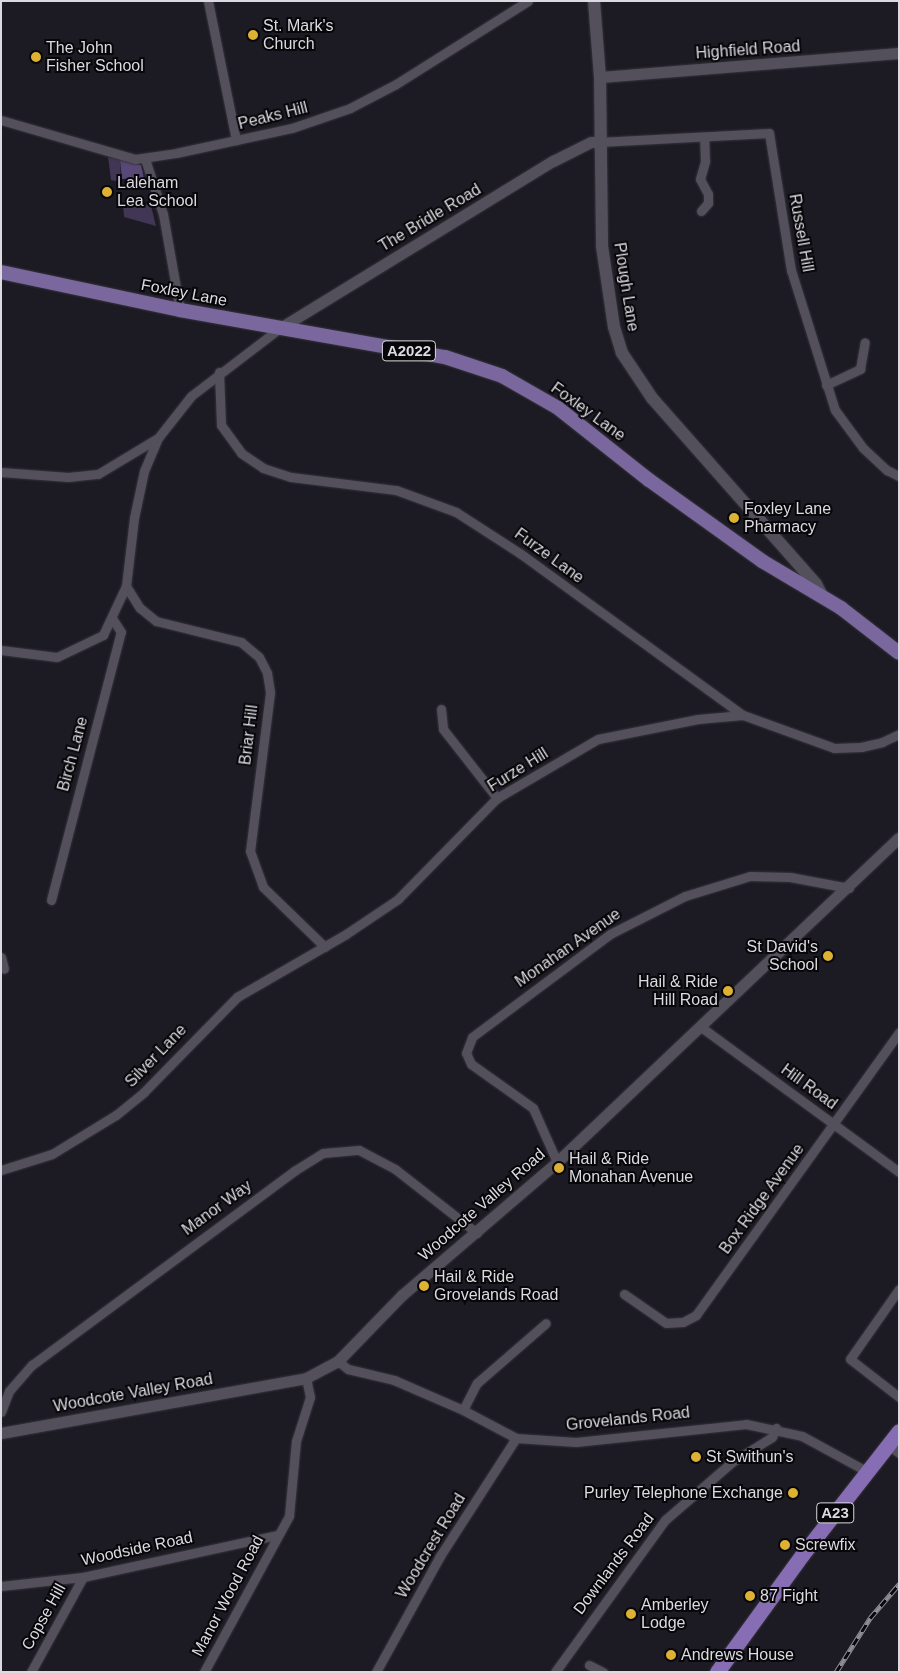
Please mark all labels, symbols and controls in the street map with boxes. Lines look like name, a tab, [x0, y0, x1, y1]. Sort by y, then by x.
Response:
place label: St. Mark's Church	[263, 16, 334, 54]
marker: St. Mark's Church	[247, 29, 259, 41]
street label: Highfield Road	[695, 37, 801, 63]
place label: The John Fisher School	[46, 38, 144, 76]
marker: The John Fisher School	[30, 51, 42, 63]
street label: Peaks Hill	[236, 98, 310, 134]
place label: Laleham Lea School	[117, 173, 197, 211]
street label: The Bridle Road	[376, 180, 484, 256]
marker: Laleham Lea School	[101, 186, 113, 198]
street label: Russell Hill	[785, 192, 817, 274]
street label: Plough Lane	[609, 241, 643, 333]
street label: Foxley Lane	[139, 275, 229, 311]
road number: A2022	[382, 338, 436, 364]
street label: Foxley Lane	[547, 379, 629, 445]
place label: Foxley Lane Pharmacy	[744, 499, 831, 537]
marker: Foxley Lane Pharmacy	[728, 512, 740, 524]
street label: Furze Lane	[511, 524, 587, 588]
street label: Briar Hill	[236, 704, 262, 766]
street label: Birch Lane	[54, 715, 92, 793]
street label: Furze Hill	[484, 744, 552, 796]
street label: Monahan Avenue	[511, 904, 625, 992]
place label: St David's School	[746, 937, 818, 975]
marker: St David's School	[822, 950, 834, 962]
place label: Hail & Ride Hill Road	[638, 972, 718, 1010]
marker: Hail & Ride Hill Road	[722, 985, 734, 997]
street label: Silver Lane	[121, 1021, 191, 1091]
street label: Hill Road	[777, 1060, 841, 1114]
street label: Box Ridge Avenue	[715, 1140, 809, 1258]
street label: Woodcote Valley Road	[415, 1145, 549, 1265]
place label: Hail & Ride Monahan Avenue	[569, 1149, 694, 1187]
marker: Hail & Ride Monahan Avenue	[553, 1162, 565, 1174]
street label: Manor Way	[179, 1176, 255, 1240]
place label: Hail & Ride Grovelands Road	[434, 1267, 559, 1305]
marker: Hail & Ride Grovelands Road	[418, 1280, 430, 1292]
street label: Woodcote Valley Road	[52, 1370, 214, 1416]
street label: Grovelands Road	[565, 1403, 691, 1435]
place label: St Swithun's	[706, 1447, 794, 1467]
marker: St Swithun's	[690, 1451, 702, 1463]
place label: Purley Telephone Exchange	[584, 1483, 783, 1503]
marker: Purley Telephone Exchange	[787, 1487, 799, 1499]
street label: Woodcrest Road	[392, 1490, 470, 1602]
road number: A23	[815, 1500, 855, 1526]
street label: Downlands Road	[570, 1510, 658, 1618]
street label: Woodside Road	[79, 1528, 195, 1570]
street label: Manor Wood Road	[188, 1532, 268, 1660]
place label: Screwfix	[795, 1535, 855, 1555]
marker: Screwfix	[779, 1539, 791, 1551]
street label: Copse Hill	[18, 1580, 70, 1654]
place label: 87 Fight	[760, 1586, 818, 1606]
marker: 87 Fight	[744, 1590, 756, 1602]
place label: Amberley Lodge	[641, 1595, 709, 1633]
marker: Amberley Lodge	[625, 1608, 637, 1620]
place label: Andrews House	[681, 1645, 794, 1665]
marker: Andrews House	[665, 1649, 677, 1661]

